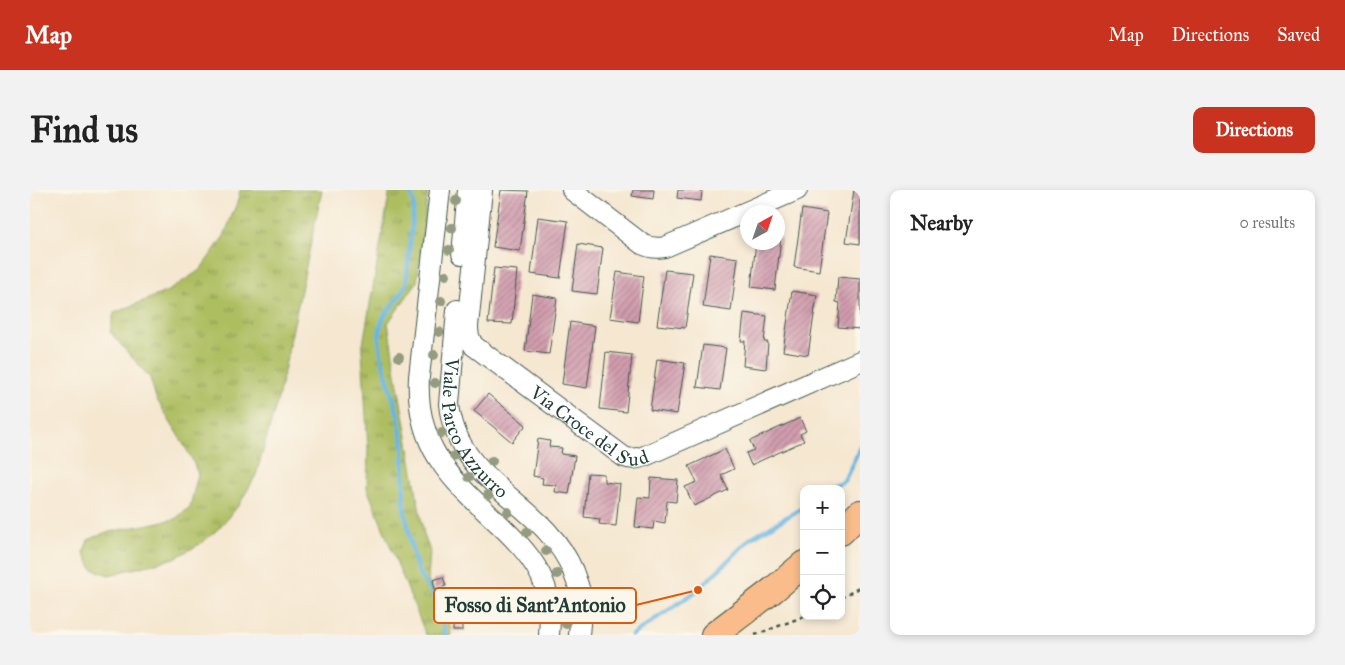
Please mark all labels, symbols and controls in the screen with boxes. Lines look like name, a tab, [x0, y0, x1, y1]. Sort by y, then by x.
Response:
text: Map	[25, 20, 72, 50]
text: Map	[1108, 24, 1144, 46]
text: Directions	[1172, 24, 1249, 46]
text: Saved	[1277, 24, 1320, 46]
button: Directions	[1193, 107, 1315, 153]
text: Find us	[30, 109, 138, 152]
north arrow	[740, 205, 785, 250]
text: Nearby	[910, 210, 973, 236]
text: 0 results	[1240, 213, 1295, 232]
street label: Viale Parco Azzurro	[437, 356, 513, 503]
street label: Via Croce del Sud	[525, 380, 652, 471]
map controls	[800, 485, 845, 620]
button: +	[800, 485, 845, 530]
button: −	[800, 530, 845, 575]
button: locate	[800, 575, 845, 620]
callout: Fosso di Sant'Antonio	[434, 588, 636, 623]
text: Fosso di Sant'Antonio	[444, 593, 626, 617]

